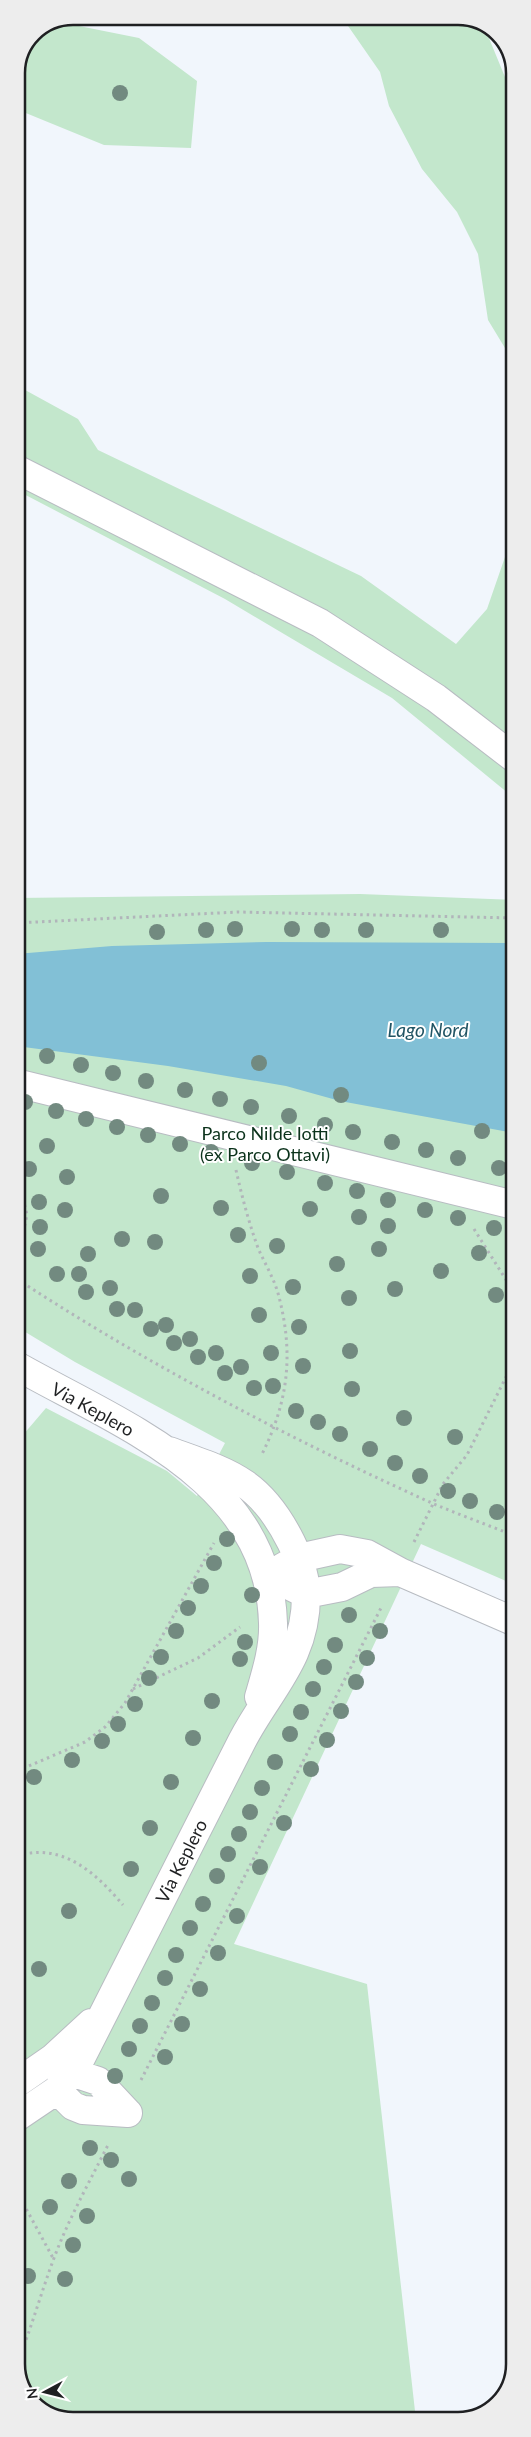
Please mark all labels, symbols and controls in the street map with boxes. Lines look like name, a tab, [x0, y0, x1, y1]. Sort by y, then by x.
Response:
water label: Lago Nord	[388, 1018, 468, 1041]
park label: Parco Nilde Iotti (ex Parco Ottavi)	[200, 1122, 330, 1165]
street label: Via Keplero	[48, 1377, 138, 1441]
street label: Via Keplero	[151, 1815, 211, 1907]
north arrow	[20, 2367, 70, 2417]
text: N	[23, 2387, 41, 2400]

